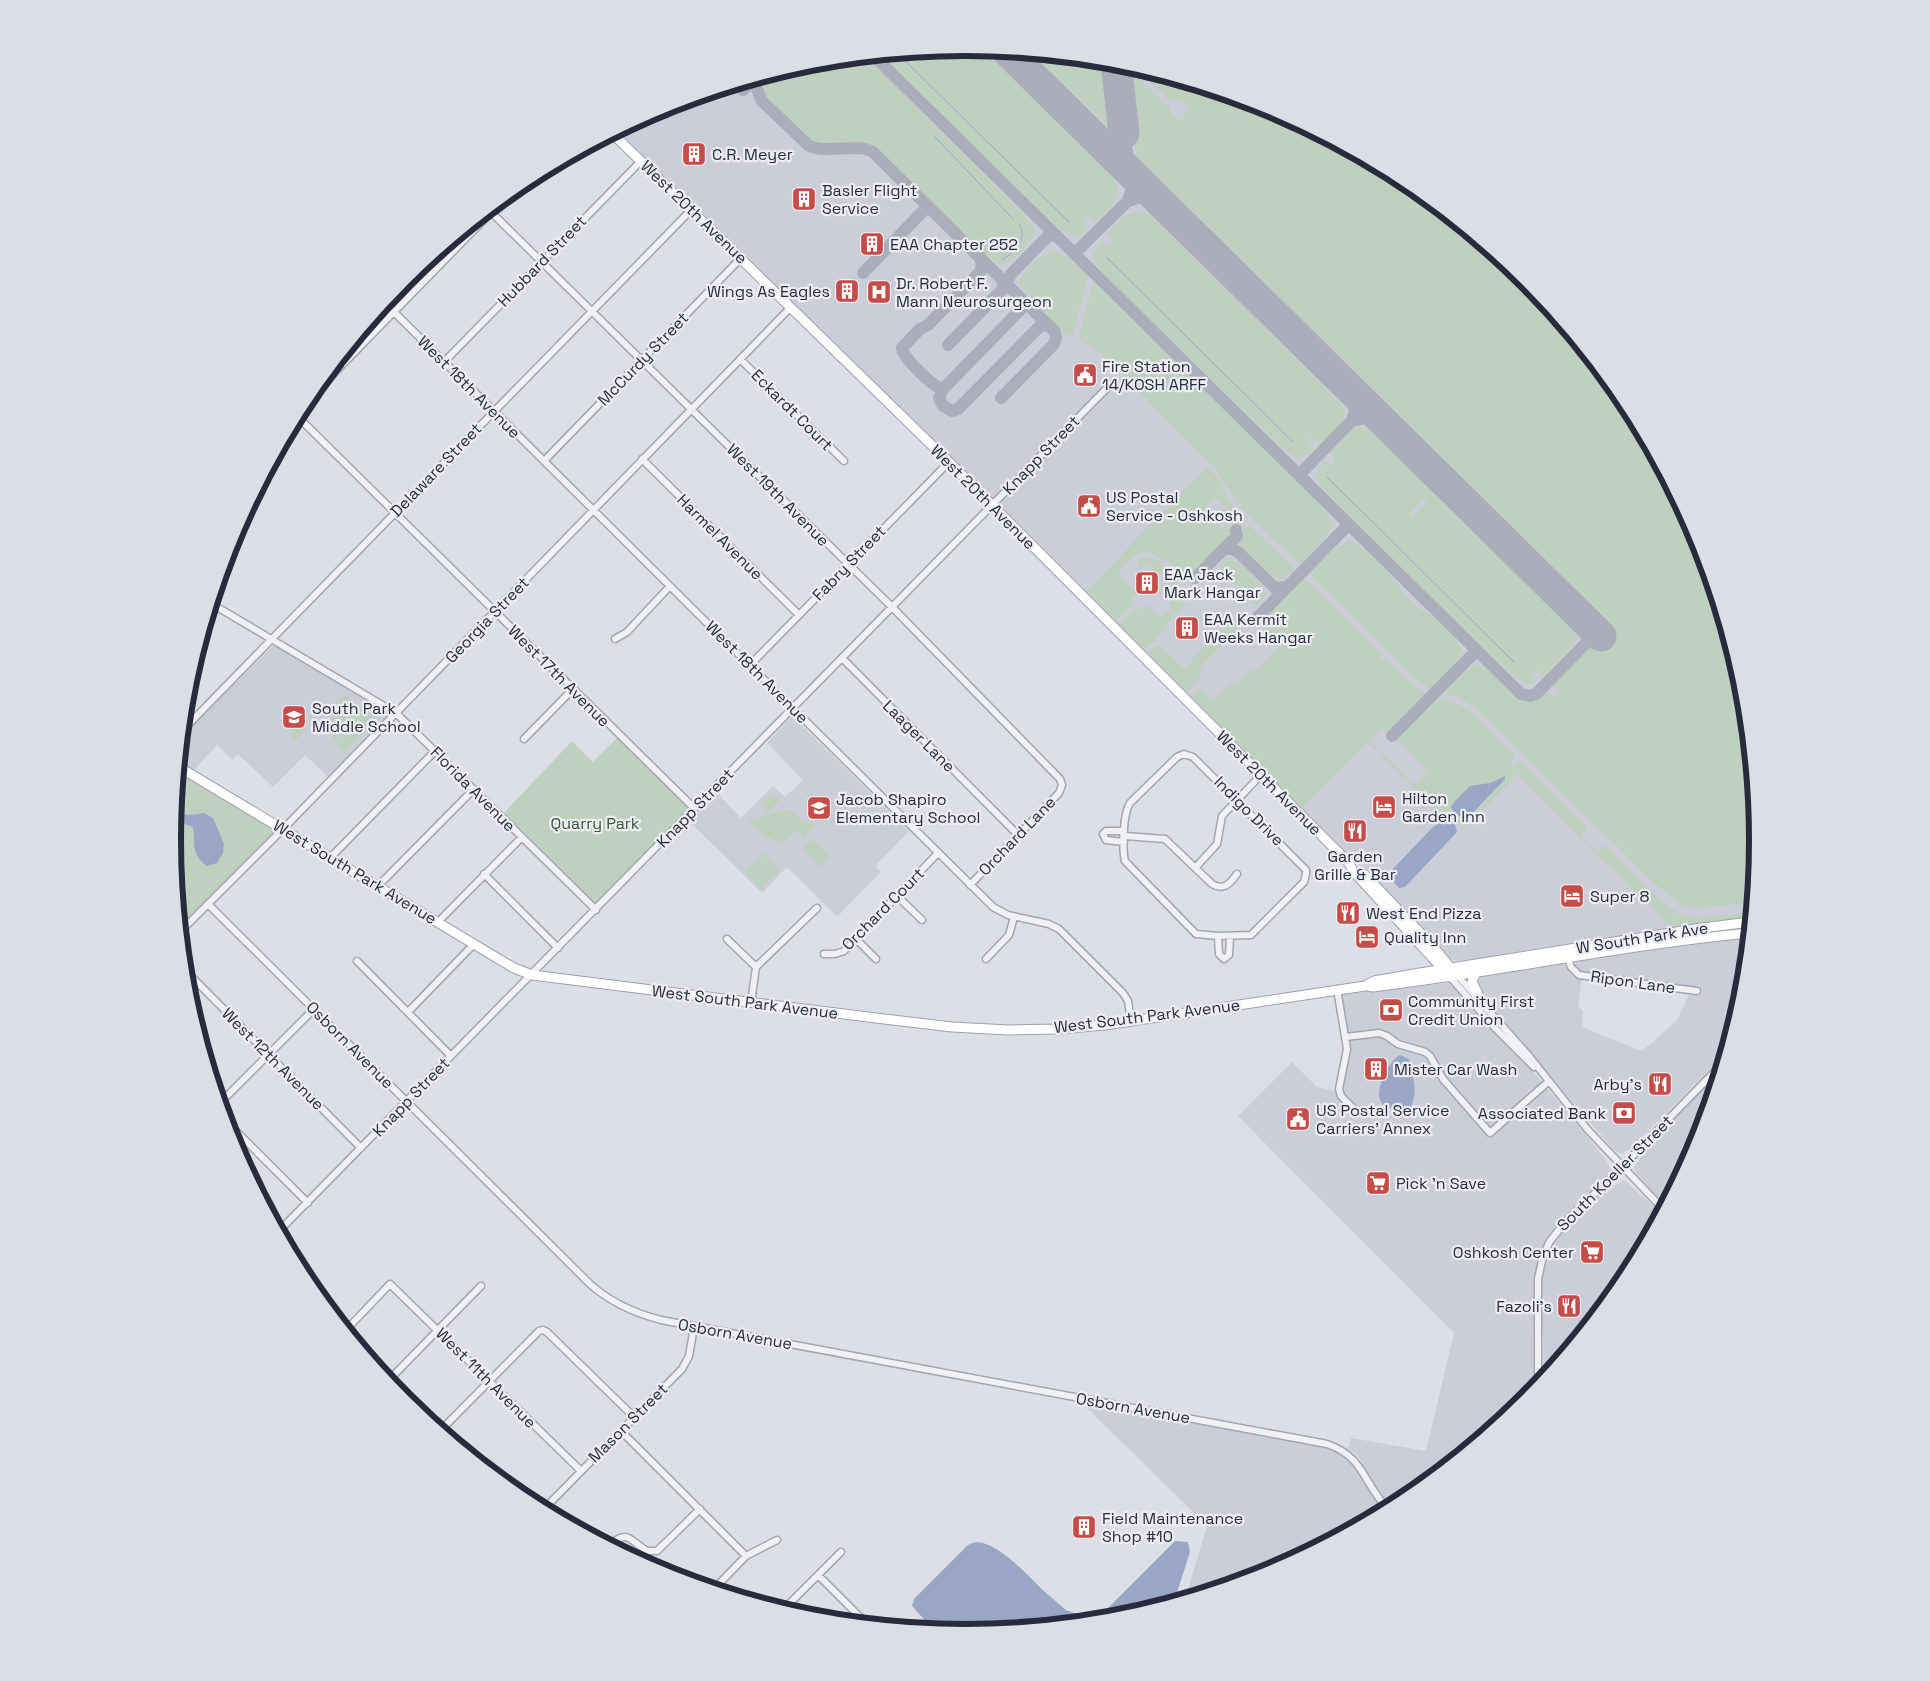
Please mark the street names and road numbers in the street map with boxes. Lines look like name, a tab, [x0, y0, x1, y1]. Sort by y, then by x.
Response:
street label: West 20th Avenue	[636, 156, 752, 268]
street label: Hubbard Street	[493, 211, 591, 311]
street label: McCurdy Street	[593, 308, 693, 410]
street label: West 18th Avenue	[413, 331, 525, 443]
street label: Eckardt Court	[747, 365, 837, 455]
street label: Knapp Street	[998, 411, 1084, 499]
street label: Delaware Street	[386, 418, 486, 522]
street label: West 19th Avenue	[722, 439, 834, 551]
street label: West 20th Avenue	[926, 440, 1040, 554]
street label: Harmel Avenue	[673, 490, 767, 584]
street label: Fabry Street	[808, 521, 890, 605]
street label: Georgia Street	[441, 572, 533, 668]
street label: West 18th Avenue	[701, 616, 813, 728]
street label: West 17th Avenue	[503, 620, 615, 732]
street label: Laager Lane	[878, 695, 960, 777]
street label: West 20th Avenue	[1212, 726, 1326, 840]
street label: Florida Avenue	[426, 742, 520, 836]
street label: Knapp Street	[652, 764, 738, 852]
street label: Indigo Drive	[1210, 772, 1288, 850]
street label: Orchard Lane	[974, 792, 1060, 880]
street label: West South Park Avenue	[269, 815, 441, 929]
street label: Orchard Court	[837, 863, 929, 955]
street label: W South Park Ave	[1574, 917, 1710, 959]
street label: Ripon Lane	[1589, 966, 1677, 998]
street label: West South Park Avenue	[651, 980, 839, 1024]
street label: West South Park Avenue	[1053, 994, 1241, 1038]
street label: Osborn Avenue	[302, 997, 398, 1093]
street label: West 12th Avenue	[217, 1003, 329, 1115]
street label: Knapp Street	[368, 1053, 454, 1141]
street label: South Koeller Street	[1552, 1110, 1678, 1236]
street label: Osborn Avenue	[676, 1314, 794, 1354]
street label: West 11th Avenue	[431, 1323, 541, 1433]
street label: Mason Street	[584, 1379, 672, 1467]
street label: Osborn Avenue	[1074, 1388, 1192, 1428]

